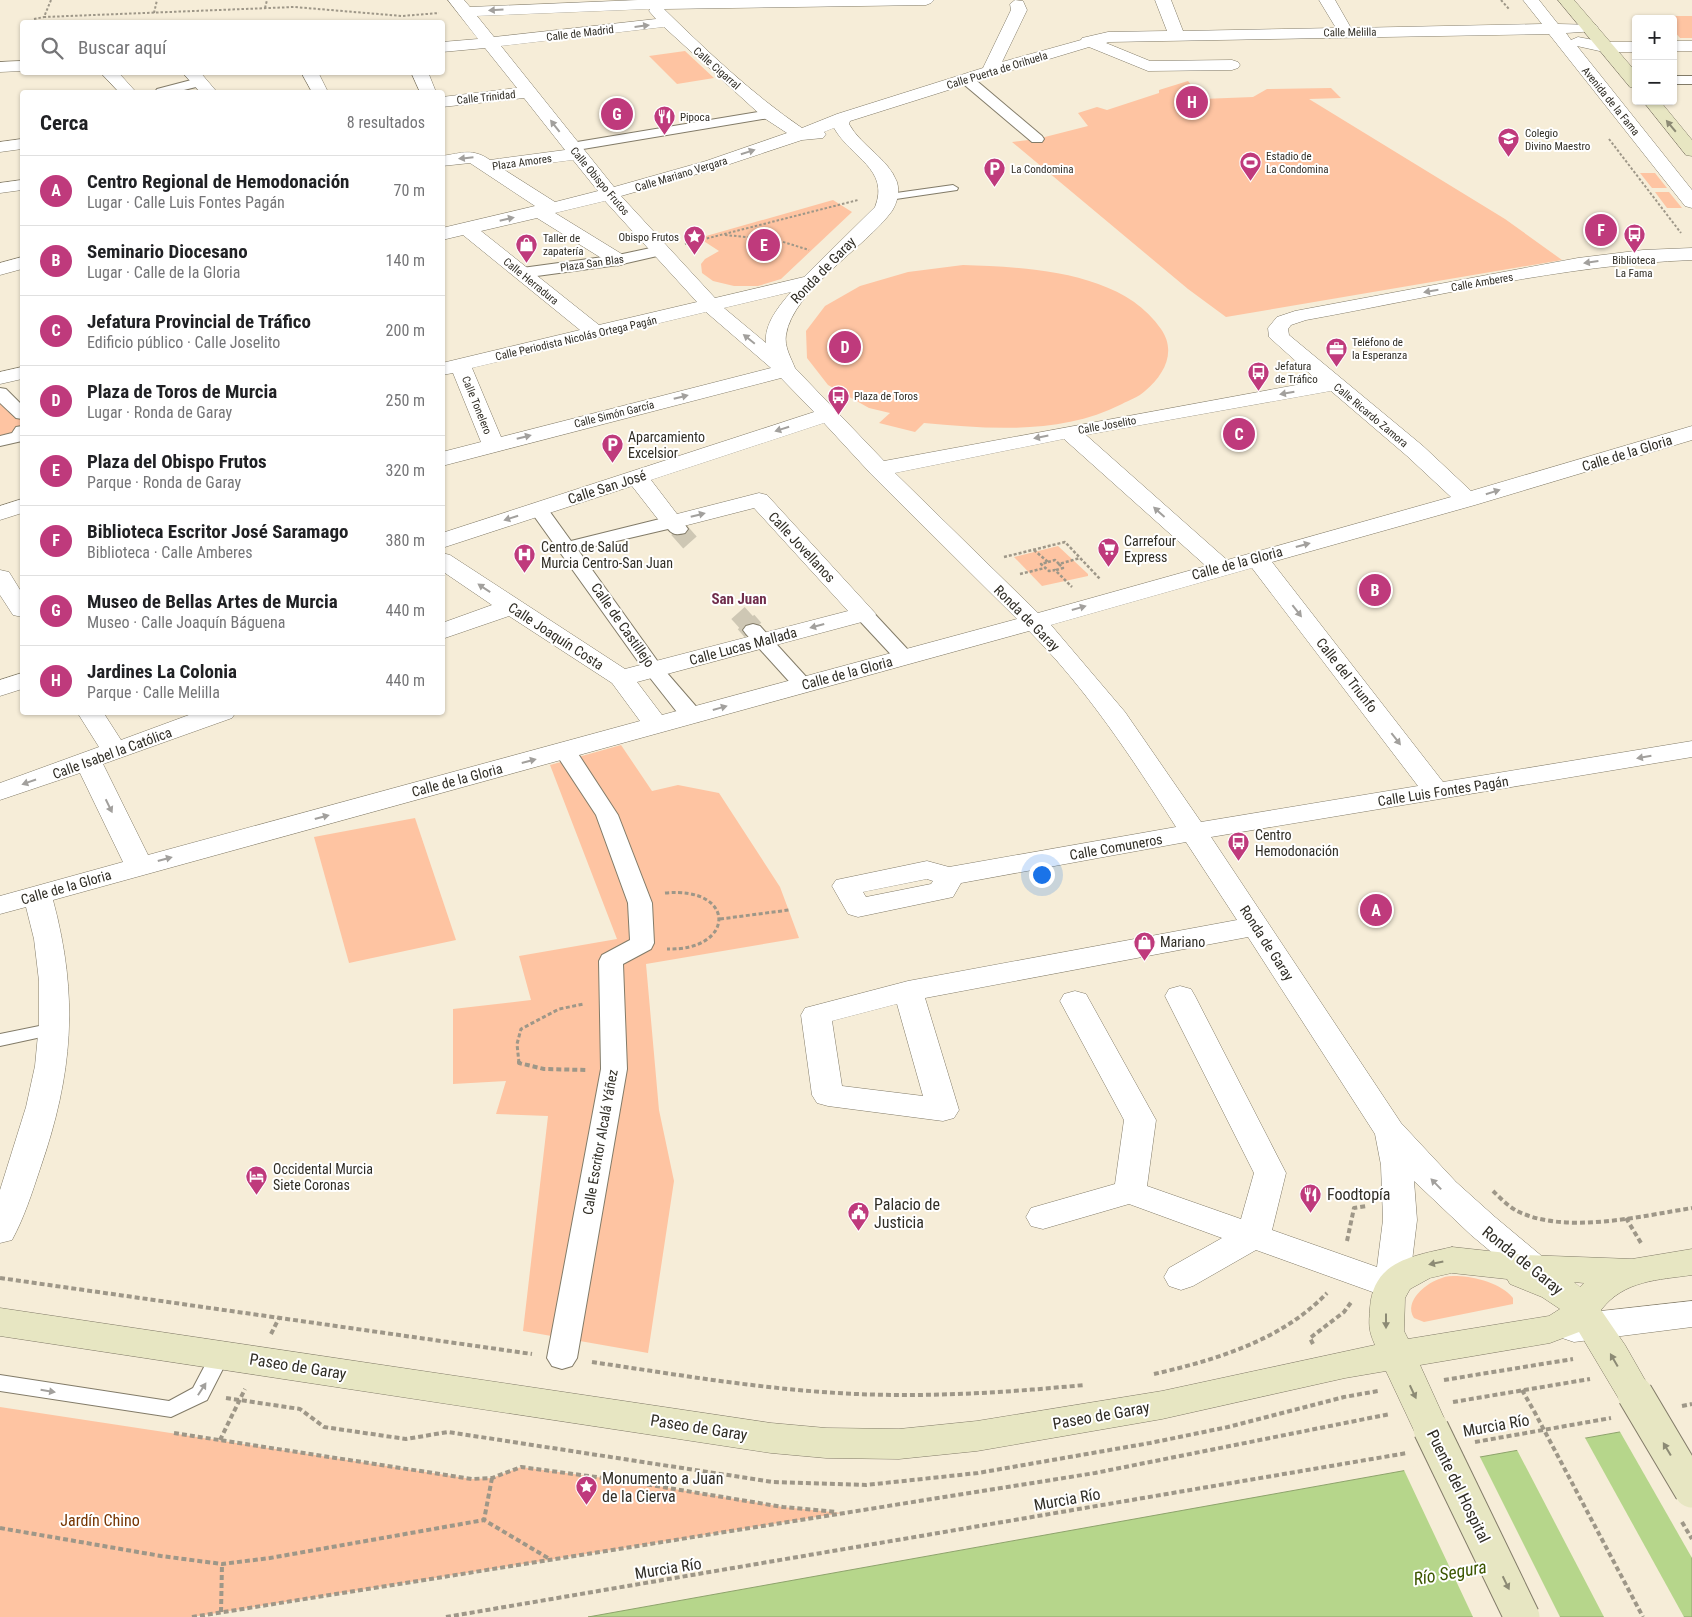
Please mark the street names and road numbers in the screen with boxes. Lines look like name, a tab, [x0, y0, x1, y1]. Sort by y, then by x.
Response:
street label: Calle de Madrid	[546, 23, 614, 44]
street label: Calle Melilla	[1323, 26, 1377, 39]
street label: Calle Cigarral	[691, 44, 743, 92]
street label: Calle Puerta de Orihuela	[945, 49, 1049, 92]
street label: Avenida de la Fama	[1579, 64, 1642, 138]
street label: Calle Trinidad	[456, 88, 516, 107]
street label: Calle Obispo Frutos	[567, 145, 632, 218]
street label: Plaza Amores	[491, 152, 553, 173]
street label: Calle Mariano Vergara	[633, 154, 729, 195]
street label: Ronda de Garay	[787, 233, 859, 307]
street label: Plaza San Blas	[559, 253, 625, 274]
street label: Calle Herradura	[500, 255, 561, 308]
street label: Calle Amberes	[1450, 271, 1514, 294]
street label: Calle Periodista Nicolás Ortega Pagán	[494, 314, 658, 363]
street label: Calle Tonelero	[459, 374, 494, 437]
street label: Calle Ricardo Zamora	[1331, 381, 1410, 450]
street label: Calle Simón García	[573, 398, 656, 431]
street label: Calle Joselito	[1077, 414, 1138, 437]
street label: Calle de la Gloria	[1580, 432, 1674, 474]
street label: Calle San José	[566, 467, 649, 507]
street label: Calle Jovellanos	[765, 509, 839, 585]
street label: Calle de la Gloria	[1190, 543, 1284, 583]
street label: Calle de Castillejo	[588, 580, 658, 670]
street label: Ronda de Garay	[991, 582, 1063, 654]
street label: Calle Joaquín Costa	[505, 599, 607, 673]
street label: Calle Lucas Mallada	[687, 624, 799, 668]
street label: Calle del Triunfo	[1313, 635, 1381, 715]
street label: Calle de la Gloria	[800, 653, 894, 693]
street label: Calle Isabel la Católica	[50, 724, 174, 782]
street label: Calle de la Gloria	[410, 760, 504, 800]
street label: Calle Luis Fontes Pagán	[1376, 773, 1510, 809]
street label: Calle Comuneros	[1068, 831, 1164, 863]
street label: Calle de la Gloria	[19, 866, 113, 908]
street label: Ronda de Garay	[1237, 902, 1297, 984]
street label: Calle Escritor Alcalá Yáñez	[579, 1068, 621, 1216]
street label: Ronda de Garay	[1478, 1222, 1567, 1299]
street label: Paseo de Garay	[248, 1349, 348, 1384]
street label: Paseo de Garay	[1051, 1398, 1151, 1433]
street label: Paseo de Garay	[649, 1410, 749, 1445]
street label: Murcia Río	[1461, 1410, 1531, 1441]
street label: Puente del Hospital	[1423, 1427, 1494, 1546]
street label: Murcia Río	[1032, 1484, 1102, 1515]
street label: Murcia Río	[633, 1554, 703, 1583]

